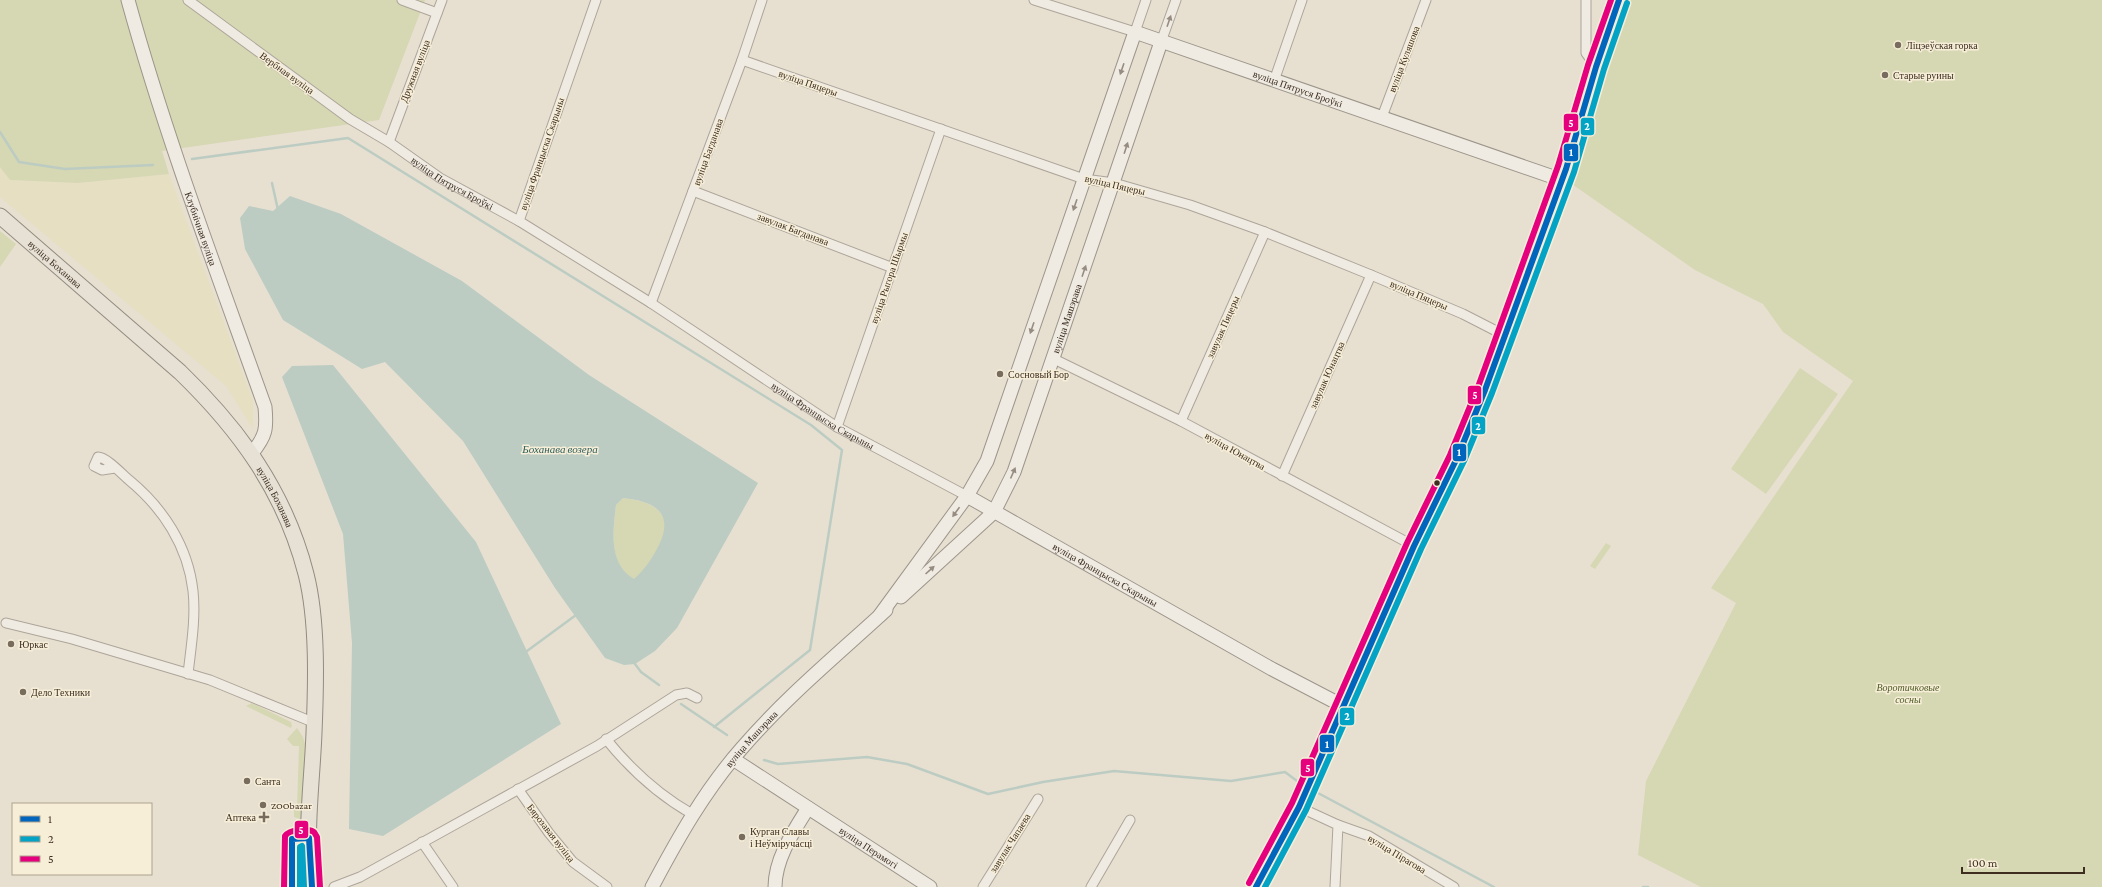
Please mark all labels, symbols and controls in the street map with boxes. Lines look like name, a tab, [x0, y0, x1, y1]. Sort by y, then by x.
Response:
one-way arrow	[1166, 15, 1172, 27]
street label: вуліца Куляшова	[1386, 24, 1422, 94]
street label: Дружная вуліца	[398, 38, 432, 104]
marker: Ліцэеўская горка	[1893, 40, 1903, 50]
place label: Ліцэеўская горка	[1906, 40, 1978, 51]
street label: Вербная вуліца	[258, 50, 317, 97]
one-way arrow	[1118, 63, 1124, 75]
street label: вуліца Пяцеры	[777, 68, 839, 98]
street label: вуліца Пятруся Броўкі	[1252, 68, 1344, 109]
marker: Старые руины	[1880, 70, 1890, 80]
place label: Старые руины	[1893, 70, 1954, 81]
street label: вуліца Францыска Скарыны	[518, 96, 567, 212]
line badge: 5	[1563, 113, 1579, 132]
street label: вуліца Багданава	[691, 116, 725, 187]
text: 5	[1568, 117, 1574, 129]
line badge: 2	[1580, 117, 1595, 136]
text: 2	[1584, 120, 1590, 132]
one-way arrow	[1123, 142, 1129, 154]
line badge: 1	[1563, 143, 1579, 162]
text: 1	[1569, 146, 1573, 158]
street label: вуліца Пятруся Броўкі	[409, 154, 496, 212]
street label: вуліца Пяцеры	[1084, 173, 1147, 197]
street label: Клубнічная вуліца	[183, 190, 219, 267]
one-way arrow	[1071, 199, 1077, 211]
street label: завулак Багданава	[756, 210, 831, 248]
street label: вуліца Рыгора Шырмы	[868, 231, 910, 325]
street label: вуліца Боханава	[26, 238, 85, 290]
one-way arrow	[1081, 265, 1087, 277]
street label: вуліца Пяцеры	[1388, 278, 1450, 312]
street label: вуліца Машэрава	[1050, 282, 1084, 354]
street label: завулак Пяцеры	[1204, 294, 1242, 360]
one-way arrow	[1029, 322, 1035, 334]
street label: завулак Юнацтва	[1307, 339, 1347, 410]
marker: Сосновый Бор	[995, 369, 1005, 379]
place label: Сосновый Бор	[1008, 369, 1069, 380]
street label: вуліца Францыска Скарыны	[770, 380, 876, 451]
line badge: 5	[1467, 385, 1482, 405]
text: 5	[1472, 389, 1478, 401]
line badge: 2	[1471, 416, 1486, 435]
text: 2	[1475, 420, 1481, 432]
street label: вуліца Юнацтва	[1203, 430, 1268, 472]
water label: Боханава возера	[521, 443, 598, 455]
line badge: 1	[1452, 443, 1467, 462]
text: 1	[1457, 446, 1461, 458]
street label: вуліца Боханава	[255, 464, 296, 529]
one-way arrow	[1010, 468, 1016, 479]
unlabelled marker	[1432, 478, 1442, 488]
one-way arrow	[952, 506, 960, 517]
street label: вуліца Францыска Скарыны	[1051, 540, 1160, 609]
one-way arrow	[925, 566, 935, 575]
marker: Юркас	[6, 639, 16, 649]
place label: Юркас	[19, 639, 48, 650]
park label: Воротичковые сосны	[1877, 682, 1940, 705]
marker: Дело Техники	[18, 687, 28, 697]
place label: Дело Техники	[31, 687, 91, 698]
line badge: 2	[1339, 707, 1355, 726]
street label: вуліца Машэрава	[723, 708, 780, 769]
text: 2	[1344, 710, 1350, 722]
line badge: 1	[1319, 734, 1335, 753]
text: 1	[1325, 738, 1329, 750]
line badge: 5	[1300, 758, 1315, 777]
text: 5	[1305, 762, 1311, 774]
marker: Санта	[242, 776, 252, 786]
place label: Санта	[255, 776, 281, 787]
marker: ZOObazar	[258, 800, 268, 810]
place label: ZOObazar	[271, 800, 312, 811]
street label: Бярозавая вуліца	[525, 802, 577, 865]
legend	[12, 803, 152, 875]
street label: завулак Чапаева	[987, 811, 1033, 875]
text: 1	[48, 812, 52, 826]
place label: Аптека	[225, 812, 257, 823]
marker: Аптека	[259, 812, 269, 822]
line badge: 5	[294, 820, 309, 839]
text: 5	[298, 824, 304, 836]
street label: вуліца Перамогі	[837, 824, 900, 870]
place label: Курган Славы і Неўміручасці	[750, 826, 813, 849]
text: 2	[48, 832, 54, 846]
marker: Курган Славы і Неўміручасці	[737, 832, 747, 842]
street label: вуліца Пірагова	[1366, 832, 1428, 876]
scale bar	[1962, 849, 2084, 875]
text: 5	[48, 852, 54, 866]
text: 100 m	[1968, 856, 1998, 870]

